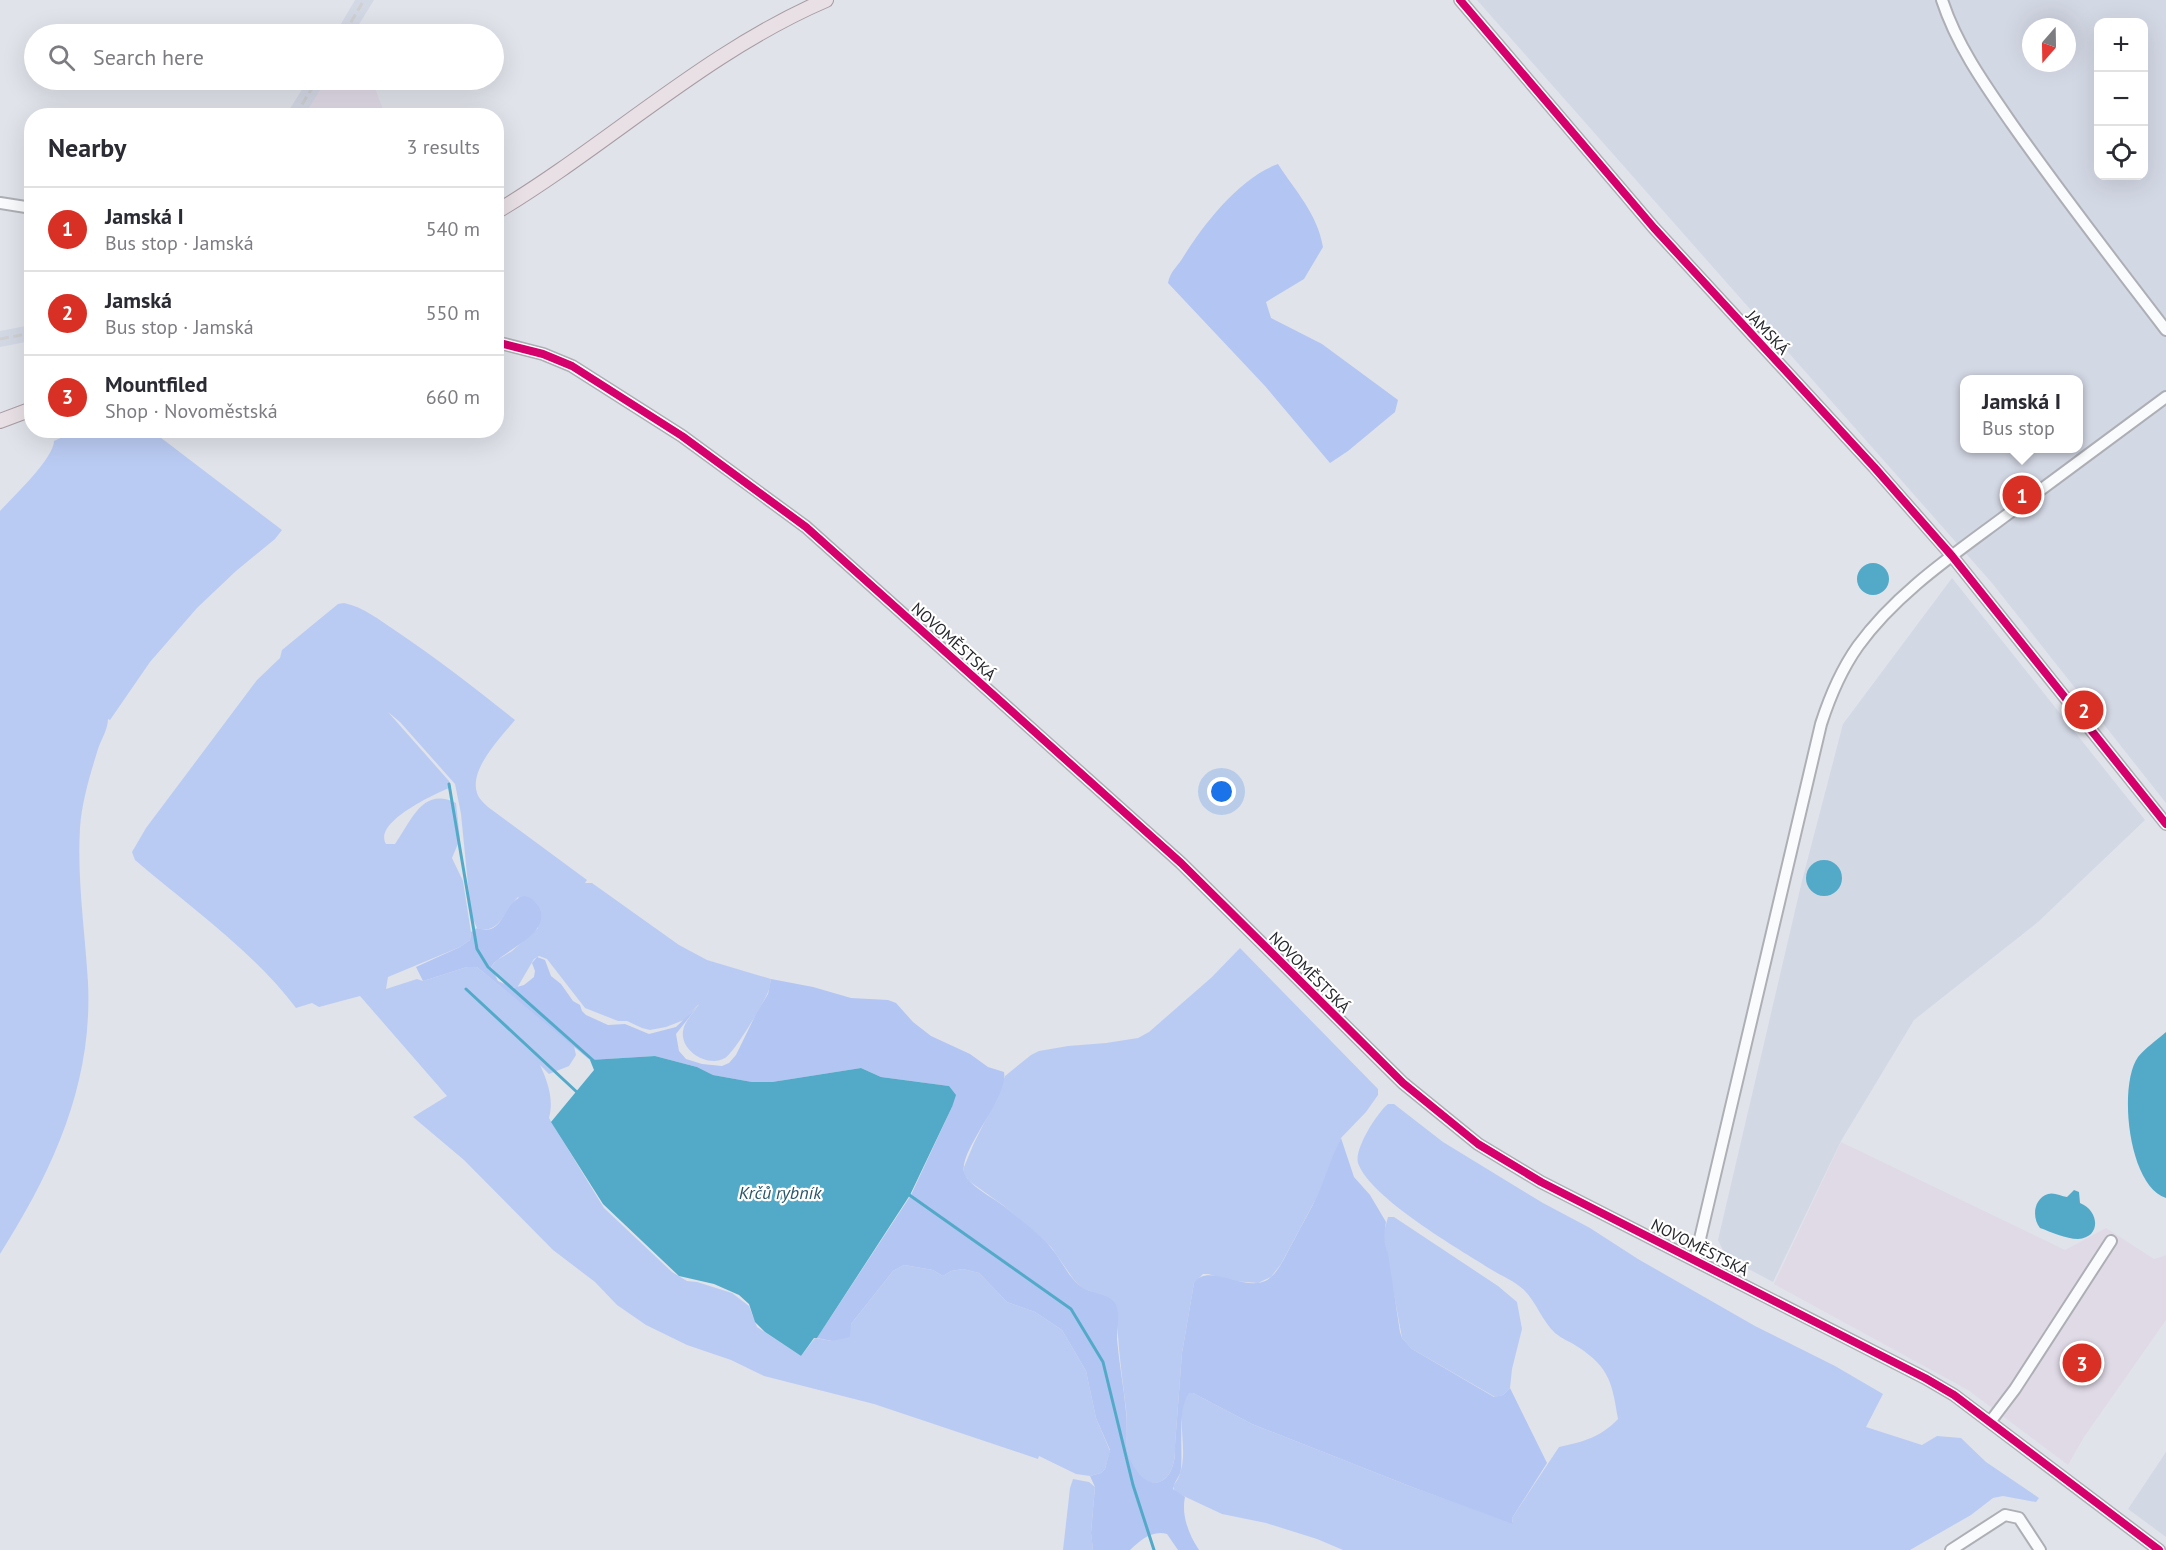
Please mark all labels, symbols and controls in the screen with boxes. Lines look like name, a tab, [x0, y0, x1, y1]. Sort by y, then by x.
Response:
north arrow	[2022, 18, 2076, 72]
map controls	[2094, 18, 2148, 180]
button: +	[2094, 18, 2148, 72]
search box	[24, 24, 504, 90]
icon: search	[45, 41, 78, 74]
text: Search here	[93, 43, 204, 71]
button: −	[2094, 72, 2148, 126]
button: locate	[2094, 126, 2148, 180]
text: Nearby	[48, 131, 126, 164]
text: 3 results	[407, 134, 480, 160]
text: Jamská I	[105, 202, 184, 230]
text: 1	[62, 216, 73, 242]
text: 540 m	[426, 216, 480, 242]
text: Bus stop · Jamská	[105, 230, 254, 256]
text: Jamská	[105, 286, 172, 314]
text: 2	[62, 300, 73, 326]
text: 550 m	[426, 300, 480, 326]
street label: JAMSKÁ	[1742, 305, 1794, 359]
text: Bus stop · Jamská	[105, 314, 254, 340]
text: Mountfiled	[105, 370, 208, 398]
popup	[1960, 375, 2083, 453]
text: 3	[62, 384, 73, 410]
text: 660 m	[426, 384, 480, 410]
text: Jamská I	[1982, 387, 2061, 415]
text: Shop · Novoměstská	[105, 398, 278, 424]
text: Bus stop	[1982, 415, 2055, 441]
pin: 1	[2002, 472, 2042, 518]
street label: NOVOMĚSTSKÁ	[908, 598, 1001, 685]
pin: 2	[2064, 688, 2104, 732]
your location	[1207, 777, 1236, 806]
street label: NOVOMĚSTSKÁ	[1265, 927, 1355, 1017]
water label: Krčů rybník	[739, 1181, 822, 1204]
street label: NOVOMĚSTSKÁ	[1648, 1214, 1753, 1280]
pin: 3	[2062, 1340, 2102, 1386]

